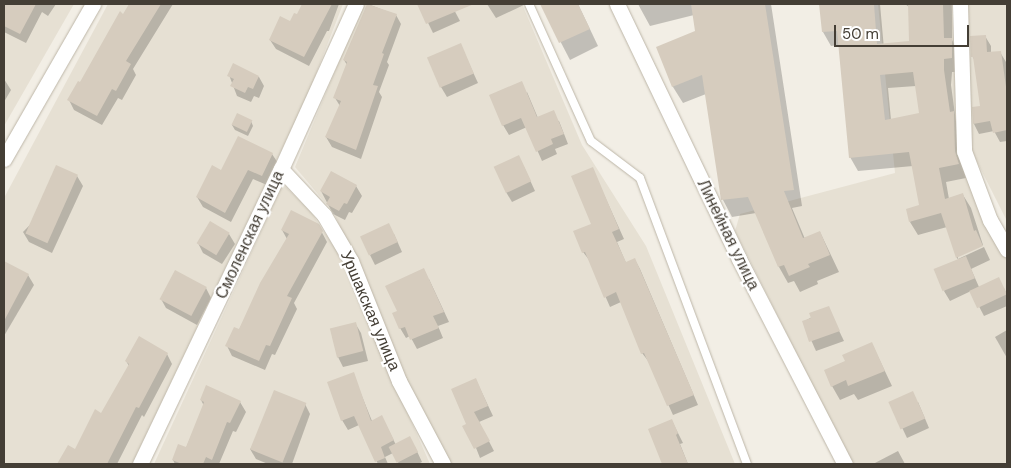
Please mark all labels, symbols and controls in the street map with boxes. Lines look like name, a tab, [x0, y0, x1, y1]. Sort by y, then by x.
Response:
scale bar	[836, 15, 971, 47]
text: 50 m	[842, 24, 879, 44]
street label: Смоленская улица	[212, 168, 288, 302]
street label: Линейная улица	[693, 177, 763, 293]
street label: Уршакская улица	[336, 248, 404, 374]

